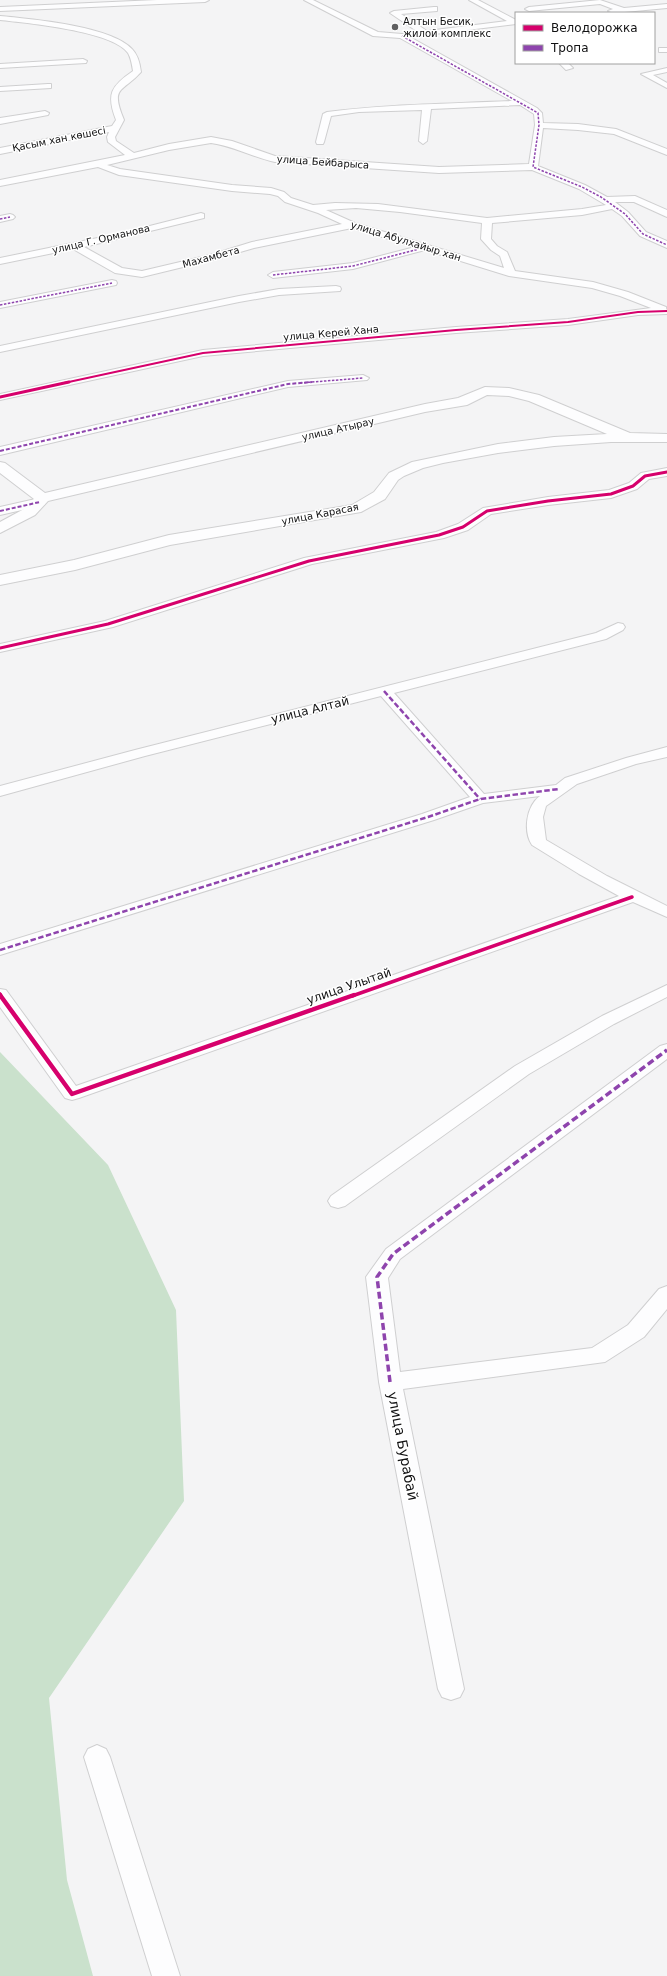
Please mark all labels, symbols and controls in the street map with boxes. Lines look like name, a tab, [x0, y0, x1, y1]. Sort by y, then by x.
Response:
legend	[515, 12, 655, 64]
place label: Алтын Бесик, жилой комплекс	[403, 16, 491, 39]
text: Велодорожка	[551, 21, 638, 35]
marker: Алтын Бесик, жилой комплекс	[390, 22, 400, 32]
text: Тропа	[550, 41, 589, 55]
street label: Қасым хан көшесі	[11, 125, 107, 153]
street label: улица Бейбарыса	[276, 153, 370, 171]
street label: улица Абулхайыр хан	[350, 219, 462, 263]
street label: улица Г. Орманова	[51, 222, 151, 256]
street label: Махамбета	[181, 244, 241, 270]
street label: улица Керей Хана	[283, 323, 379, 343]
street label: улица Атырау	[301, 415, 375, 443]
street label: улица Карасая	[281, 501, 359, 527]
street label: улица Алтай	[270, 694, 350, 726]
street label: улица Улытай	[305, 965, 393, 1007]
street label: улица Бурабай	[385, 1390, 421, 1502]

